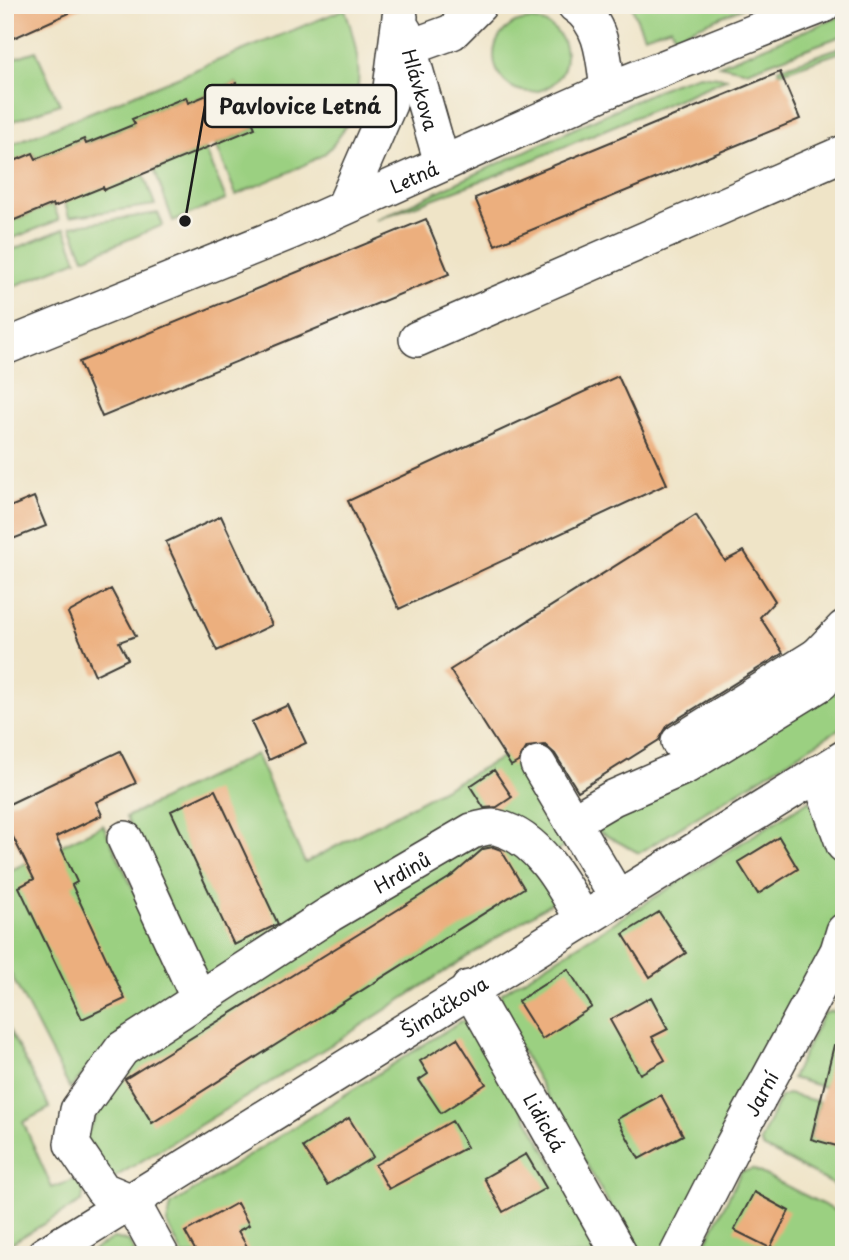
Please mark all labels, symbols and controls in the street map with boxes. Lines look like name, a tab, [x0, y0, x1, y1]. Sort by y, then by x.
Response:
street label: Hlávkova	[396, 45, 446, 134]
callout: Pavlovice Letná	[205, 85, 396, 127]
text: Pavlovice Letná	[219, 89, 381, 121]
street label: Letná	[385, 153, 443, 200]
street label: Hrdinů	[368, 845, 435, 900]
street label: Šimáčkova	[395, 969, 493, 1044]
street label: Jarní	[737, 1066, 785, 1121]
street label: Lidická	[517, 1087, 573, 1157]

